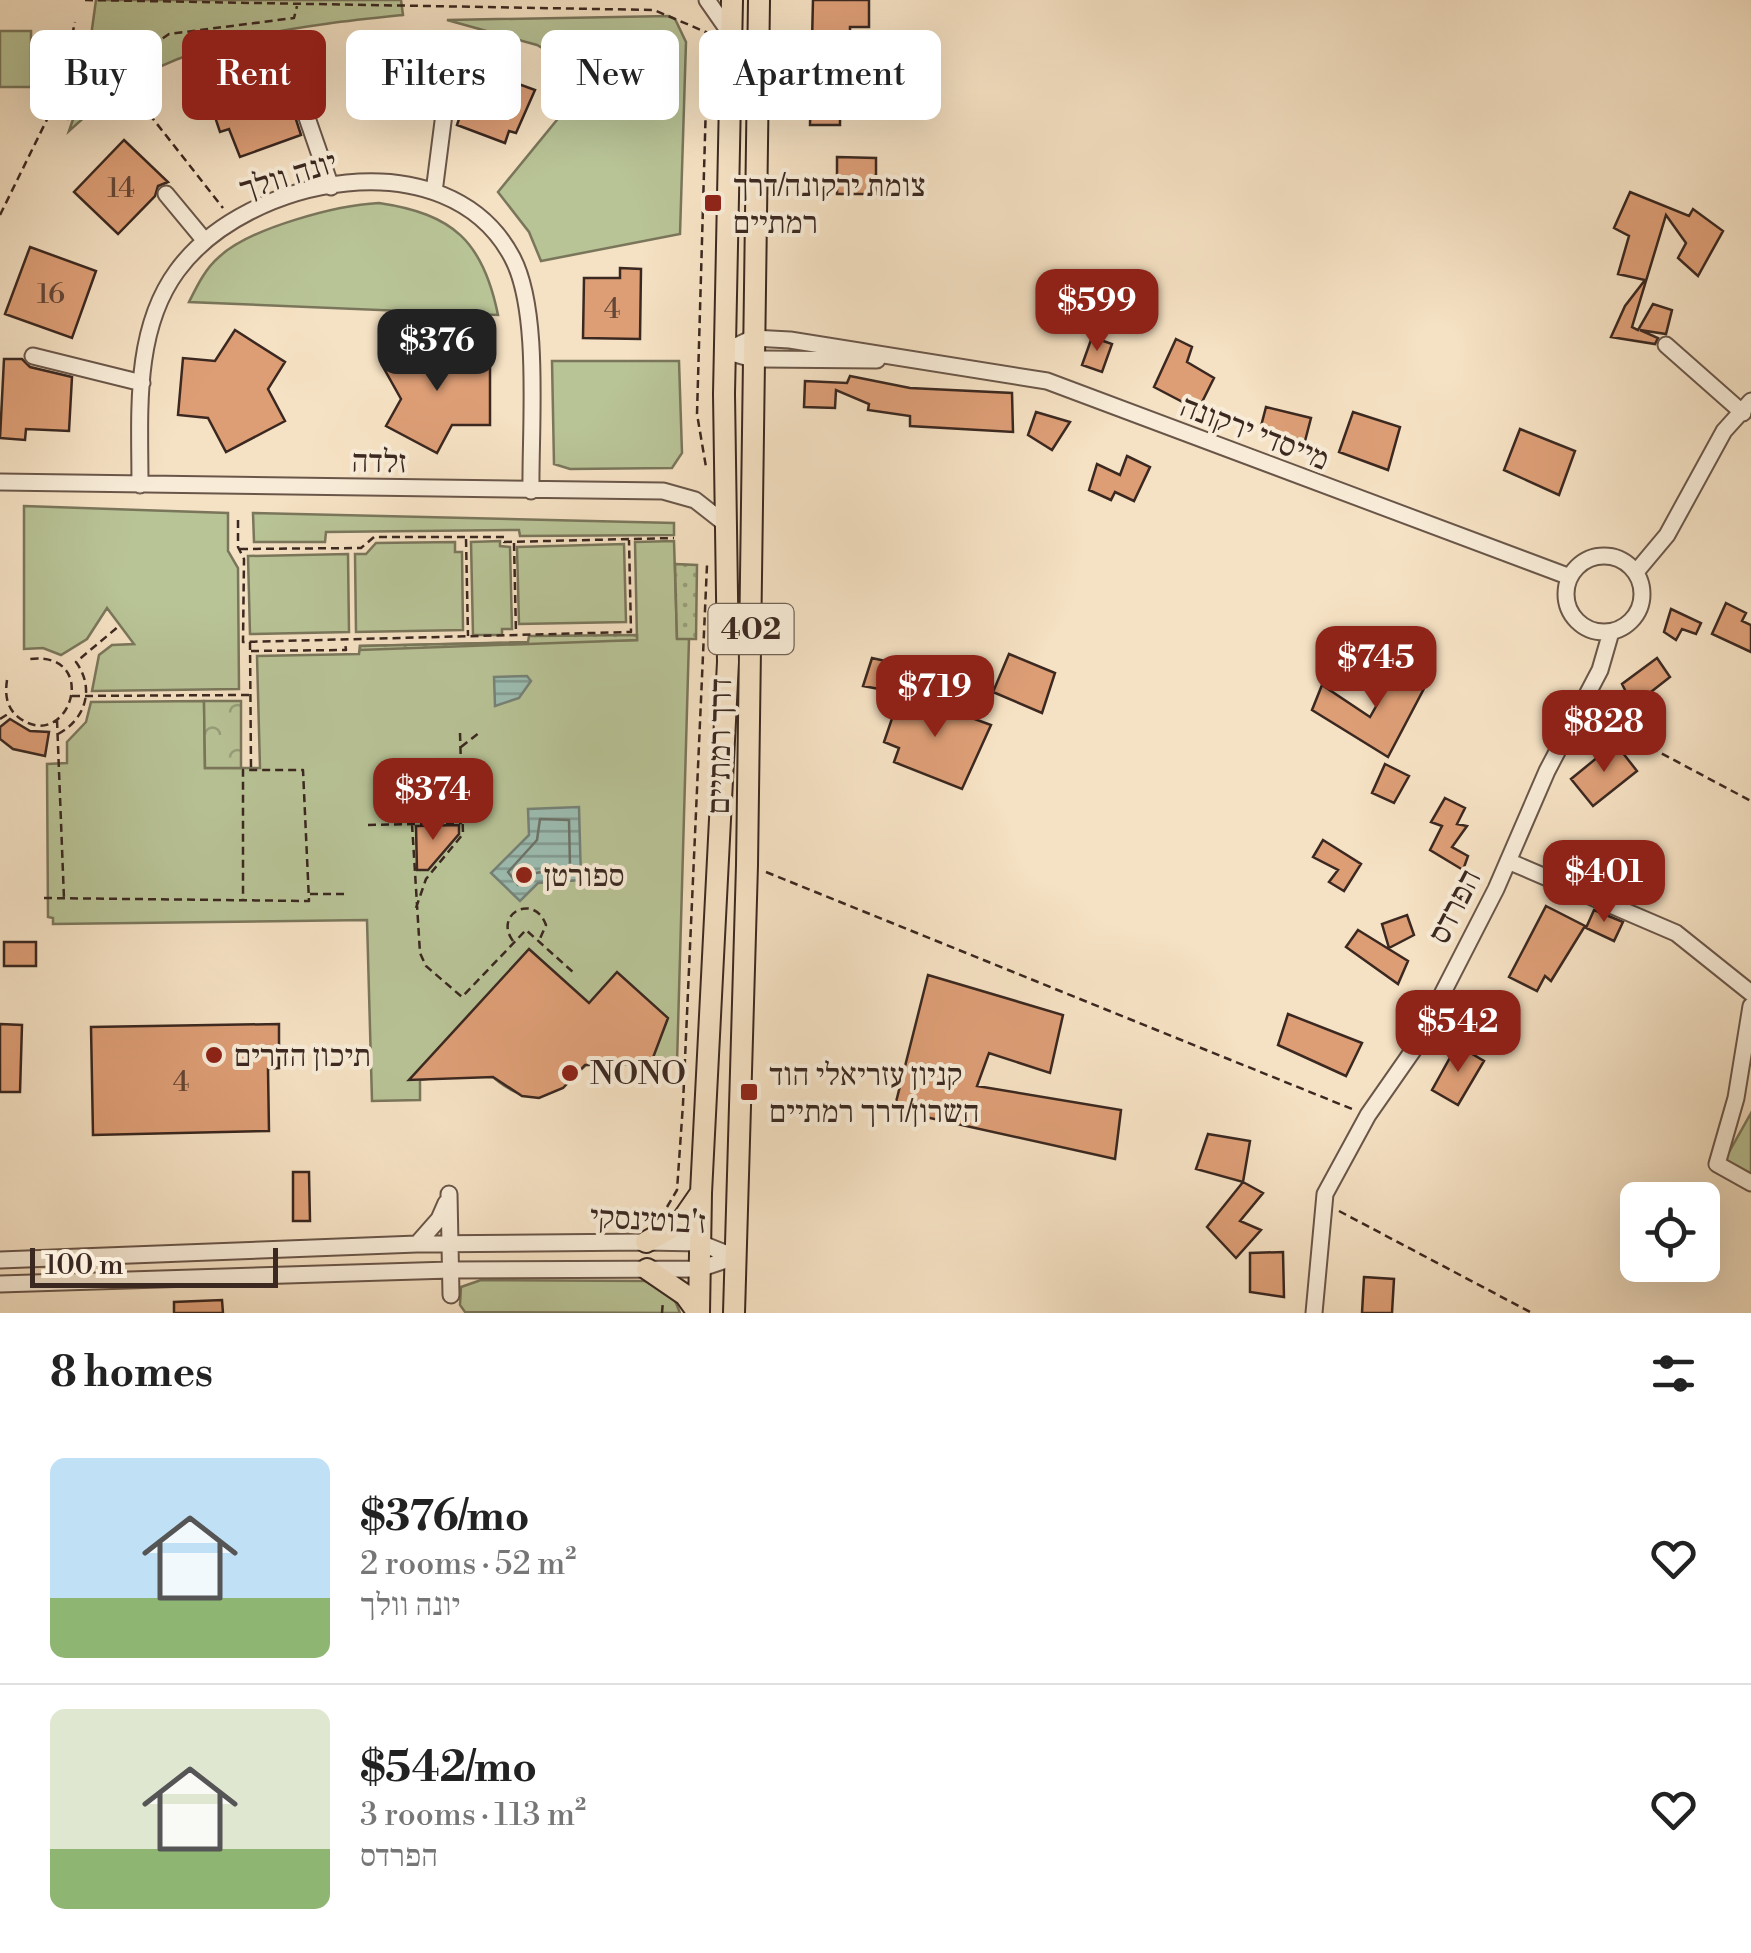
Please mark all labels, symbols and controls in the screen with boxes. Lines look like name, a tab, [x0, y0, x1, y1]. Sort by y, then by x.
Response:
chip: Buy	[30, 30, 162, 120]
chip: Rent	[182, 30, 326, 120]
chip: Filters	[346, 30, 521, 120]
chip: New	[541, 30, 679, 120]
chip: Apartment	[699, 30, 941, 120]
street label: יונה וולך	[235, 142, 342, 210]
place label: צומת ירקונה/דרך רמתיים	[733, 166, 926, 243]
house number: 14	[107, 171, 135, 206]
marker: צומת ירקונה/דרך רמתיים	[702, 192, 724, 214]
pin: $599	[1038, 269, 1156, 354]
house number: 16	[37, 277, 65, 312]
text: $599	[1057, 281, 1137, 321]
house number: 4	[604, 292, 620, 327]
pin: $376	[378, 309, 496, 394]
text: $376	[399, 321, 475, 361]
street label: מייסדי ירקונה	[1174, 386, 1335, 480]
street label: זלדה	[351, 442, 407, 482]
road number: 402	[708, 604, 794, 654]
pin: $745	[1317, 626, 1435, 711]
text: $745	[1337, 638, 1415, 678]
pin: $719	[876, 655, 994, 740]
text: $719	[898, 667, 972, 707]
street label: דרך רמתיים	[699, 677, 741, 815]
pin: $828	[1545, 690, 1663, 775]
text: $828	[1564, 702, 1644, 742]
pin: $374	[374, 758, 492, 843]
text: $374	[395, 770, 471, 810]
pin: $401	[1545, 840, 1663, 925]
text: $401	[1565, 852, 1643, 892]
place label: ספורטן	[544, 856, 625, 896]
street label: הפרדס	[1419, 863, 1490, 950]
marker: ספורטן	[513, 864, 535, 886]
pin: $542	[1399, 990, 1517, 1075]
text: $542	[1418, 1002, 1498, 1042]
place label: תיכון הדרים	[234, 1036, 371, 1076]
marker: תיכון הדרים	[203, 1044, 225, 1066]
place label: NONO	[590, 1054, 686, 1094]
place label: קניון עזריאלי הוד השרון/דרך רמתיים	[769, 1055, 980, 1132]
marker: NONO	[559, 1062, 581, 1084]
house number: 4	[173, 1065, 189, 1100]
marker: קניון עזריאלי הוד השרון/דרך רמתיים	[738, 1081, 760, 1103]
map controls	[1620, 1182, 1720, 1282]
button: locate	[1620, 1182, 1720, 1282]
street label: ז'בוטינסקי	[589, 1197, 707, 1243]
scale bar	[30, 1243, 278, 1288]
text: 100 m	[45, 1248, 124, 1283]
icon: filters	[1646, 1346, 1701, 1401]
text: 8 homes	[50, 1347, 213, 1400]
text: $376/mo	[360, 1491, 530, 1544]
icon: home	[130, 1498, 250, 1618]
icon: heart	[1646, 1531, 1701, 1586]
text: 2 rooms · 52 m²	[360, 1544, 576, 1584]
text: יונה וולך	[360, 1585, 460, 1625]
text: $542/mo	[360, 1742, 537, 1795]
icon: home	[130, 1749, 250, 1869]
icon: heart	[1646, 1782, 1701, 1837]
text: 3 rooms · 113 m²	[360, 1795, 586, 1835]
text: הפרדס	[360, 1836, 438, 1876]

